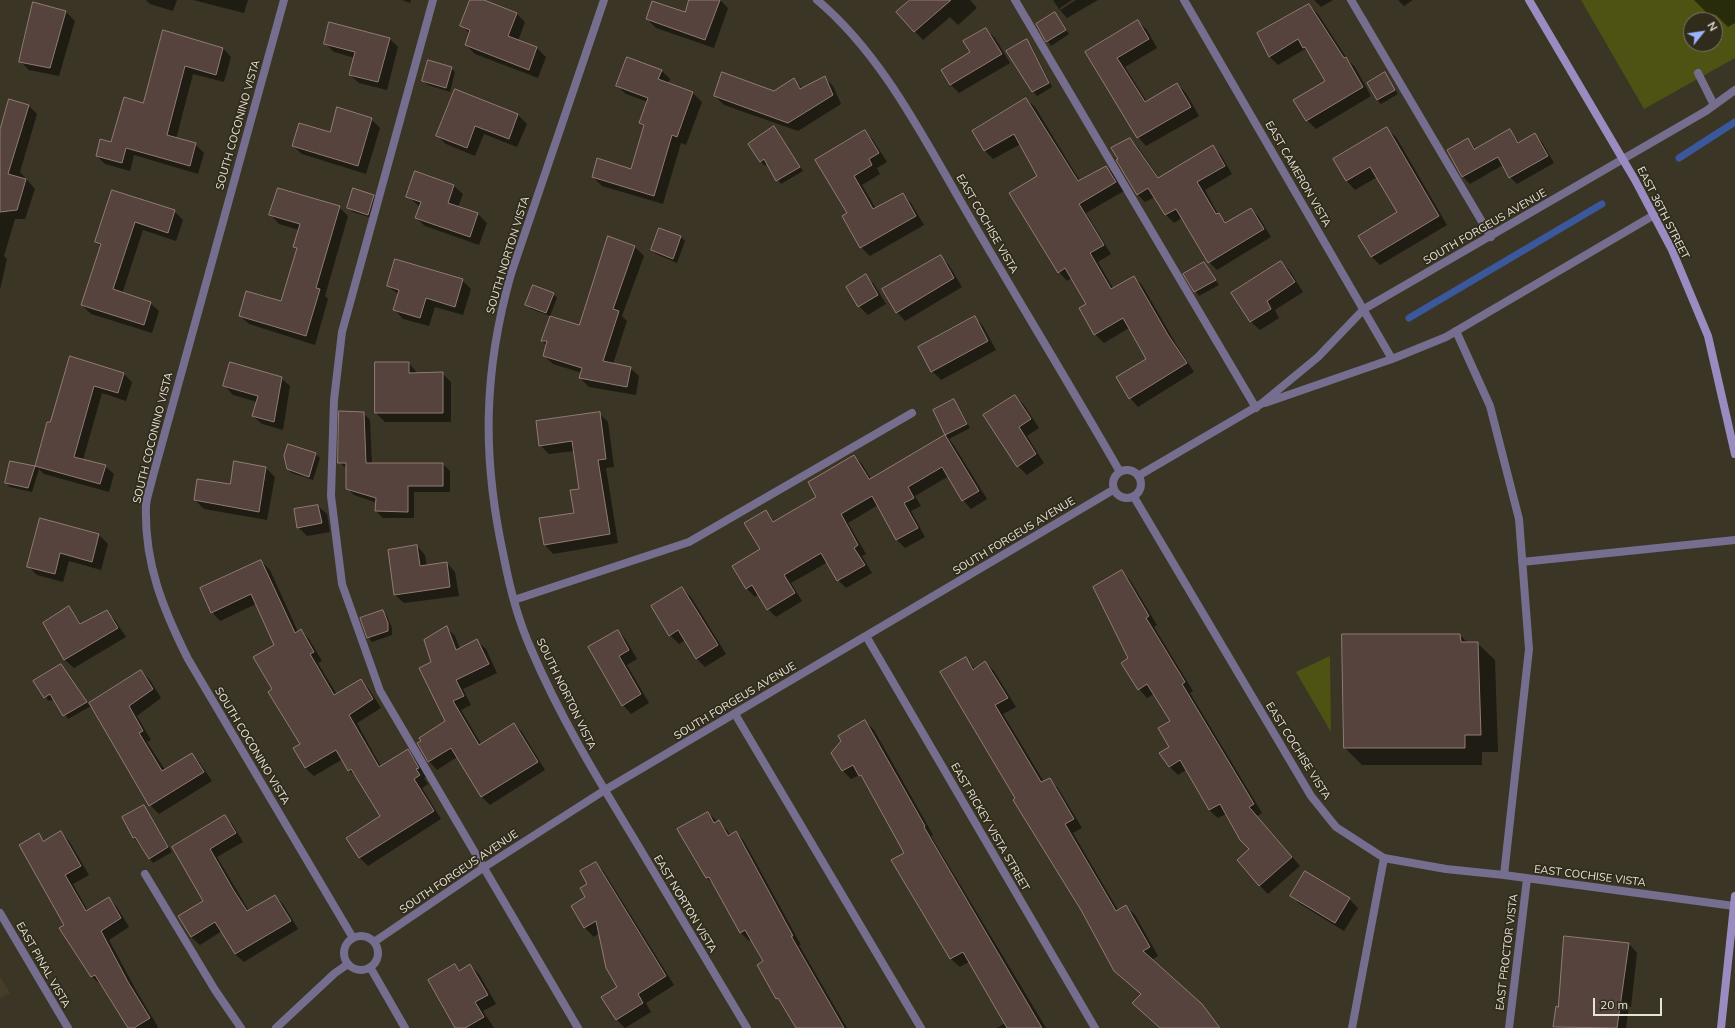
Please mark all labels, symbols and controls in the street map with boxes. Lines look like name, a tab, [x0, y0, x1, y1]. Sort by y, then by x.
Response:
north arrow	[1683, 12, 1723, 52]
text: N	[1704, 19, 1721, 34]
street label: SOUTH COCONINO VISTA	[213, 58, 263, 192]
street label: EAST CAMERON VISTA	[1262, 119, 1334, 229]
street label: EAST 36TH STREET	[1634, 165, 1692, 261]
street label: EAST COCHISE VISTA	[953, 172, 1021, 276]
street label: SOUTH FORGEUS AVENUE	[1421, 186, 1549, 268]
street label: SOUTH NORTON VISTA	[484, 195, 532, 315]
street label: SOUTH COCONINO VISTA	[130, 371, 176, 505]
street label: SOUTH FORGEUS AVENUE	[951, 494, 1077, 578]
street label: SOUTH NORTON VISTA	[533, 636, 599, 752]
street label: SOUTH FORGEUS AVENUE	[672, 659, 798, 743]
street label: SOUTH COCONINO VISTA	[212, 685, 292, 807]
street label: EAST COCHISE VISTA	[1263, 700, 1333, 802]
street label: EAST RICKEY VISTA STREET	[948, 761, 1032, 893]
street label: SOUTH FORGEUS AVENUE	[397, 827, 521, 917]
street label: EAST NORTON VISTA	[651, 853, 719, 955]
street label: EAST COCHISE VISTA	[1533, 863, 1647, 889]
street label: EAST PROCTOR VISTA	[1493, 893, 1521, 1011]
street label: EAST PINAL VISTA	[13, 920, 73, 1010]
scale bar	[1595, 990, 1664, 1016]
text: 20 m	[1600, 997, 1628, 1012]

